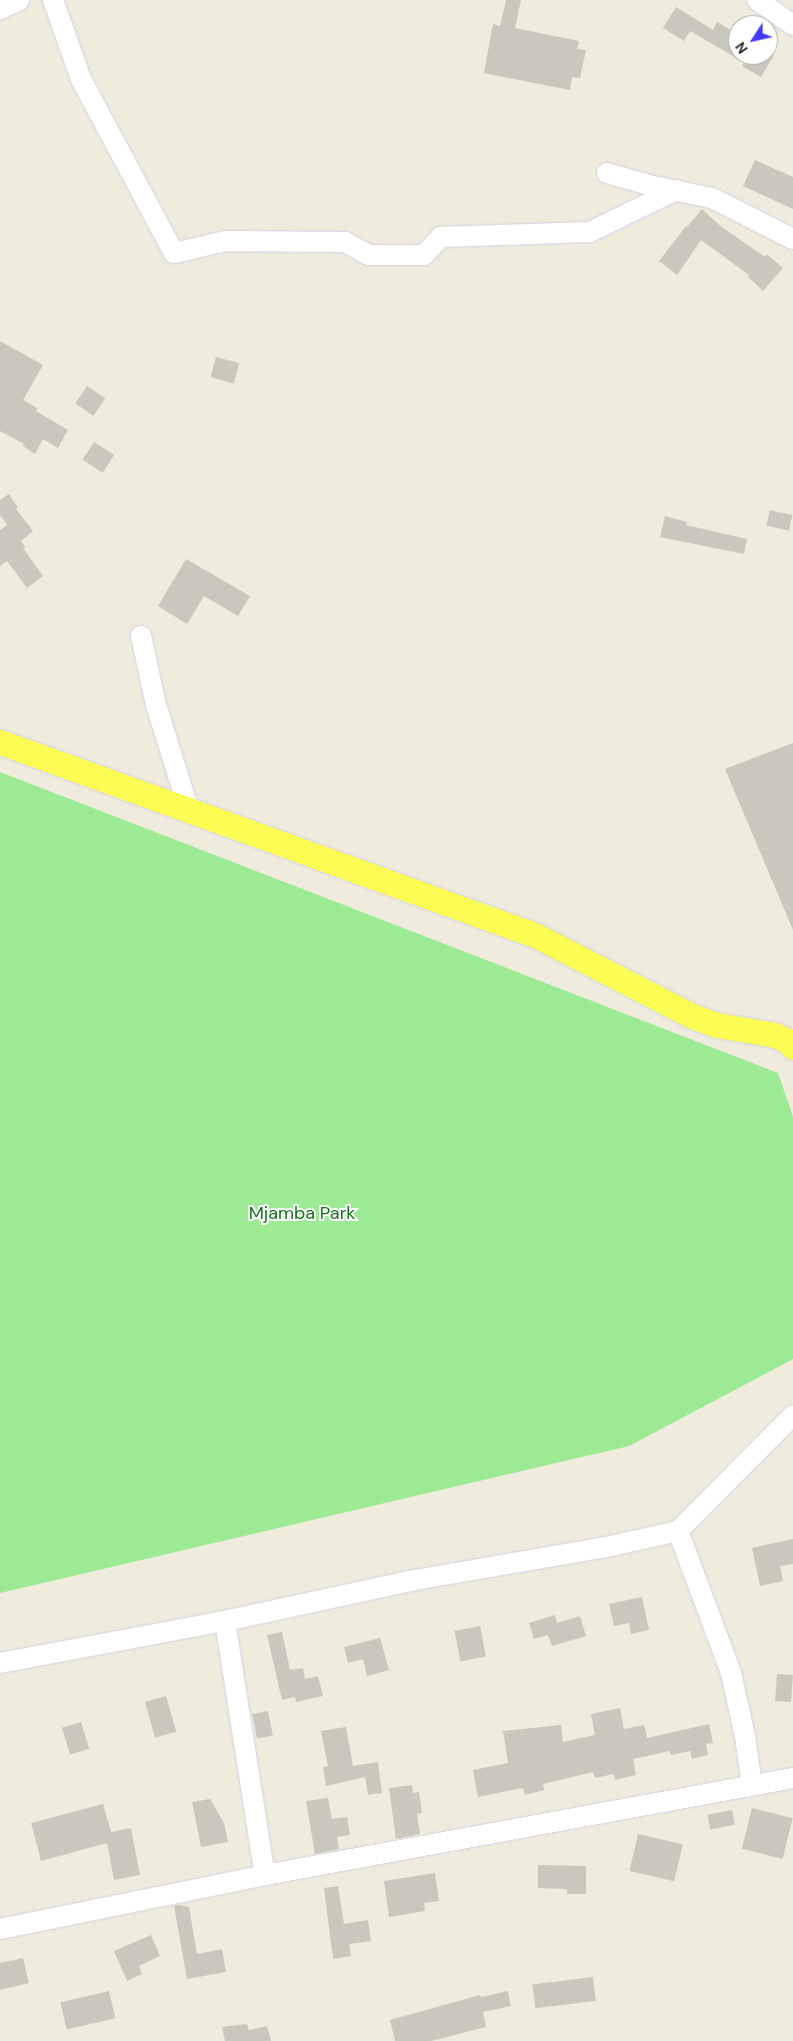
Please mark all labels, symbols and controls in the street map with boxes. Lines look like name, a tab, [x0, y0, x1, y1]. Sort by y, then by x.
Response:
north arrow	[728, 15, 778, 65]
text: N	[731, 39, 752, 57]
park label: Mjamba Park	[249, 1202, 355, 1224]

